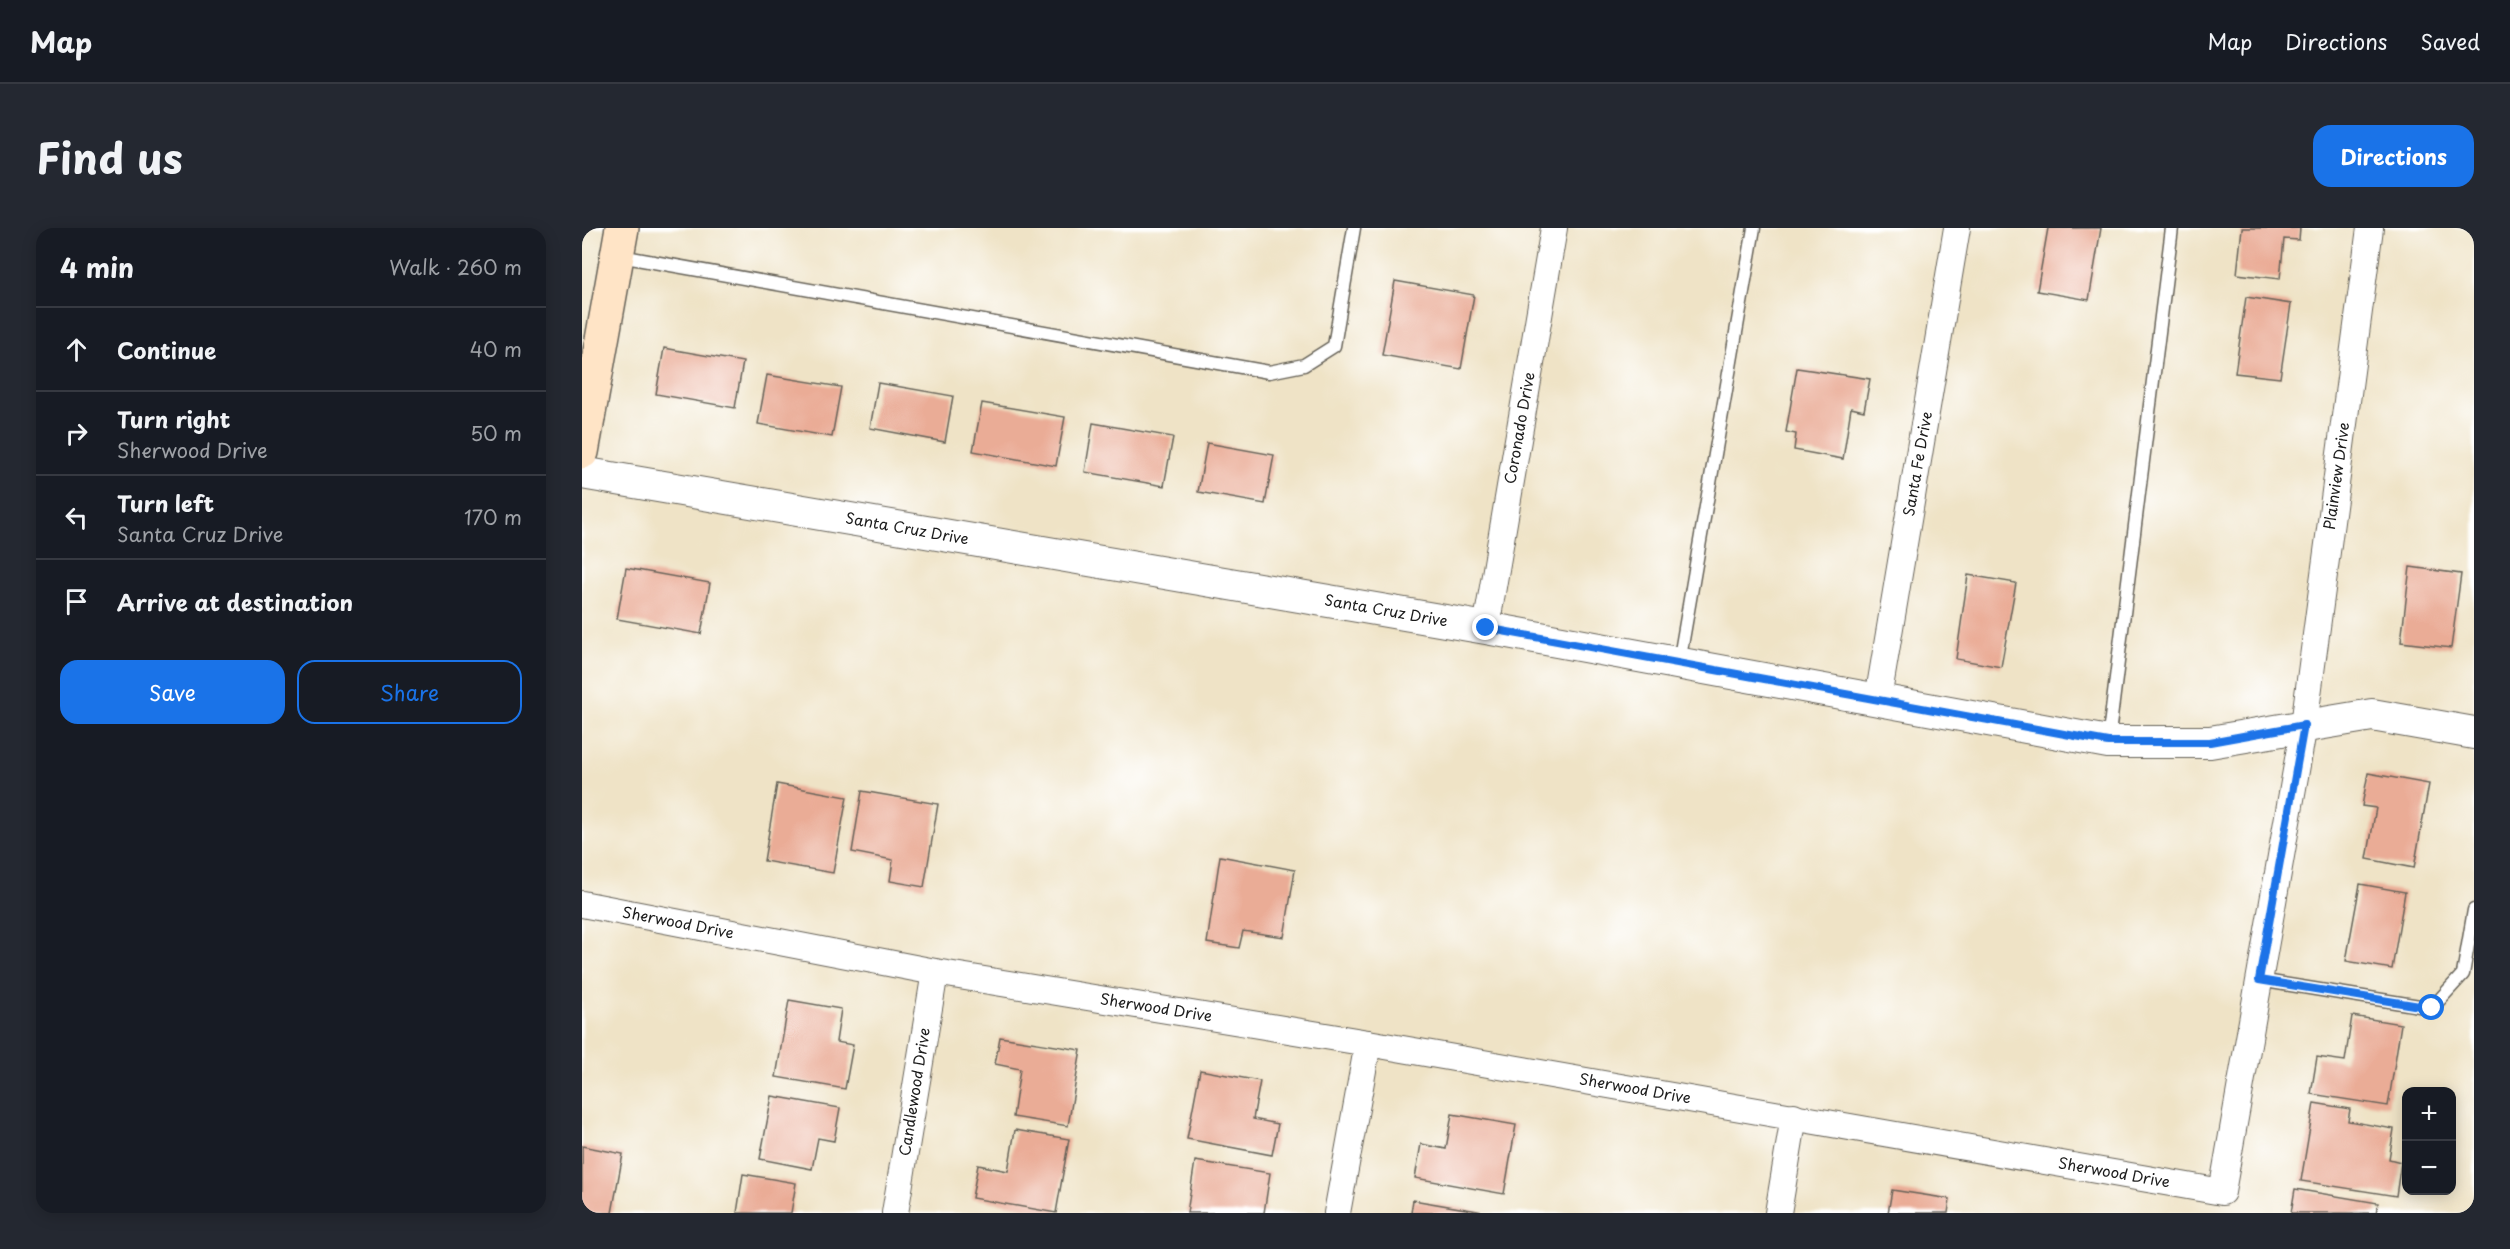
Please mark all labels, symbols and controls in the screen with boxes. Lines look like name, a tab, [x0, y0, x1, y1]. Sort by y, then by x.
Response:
text: Map	[30, 20, 92, 63]
text: Map	[2207, 25, 2252, 57]
text: Directions	[2285, 25, 2387, 57]
text: Saved	[2420, 25, 2480, 57]
text: Find us	[36, 125, 183, 188]
button: Directions	[2313, 125, 2474, 187]
text: 4 min	[60, 248, 134, 287]
text: Walk · 260 m	[389, 252, 522, 282]
icon: ahead	[60, 333, 93, 366]
text: Continue	[117, 333, 216, 366]
text: 40 m	[470, 334, 522, 364]
street label: Coronado Drive	[1497, 370, 1540, 486]
text: Turn right	[117, 402, 230, 435]
street label: Santa Fe Drive	[1896, 410, 1937, 518]
icon: right	[60, 417, 93, 450]
text: 50 m	[470, 418, 522, 448]
street label: Plainview Drive	[2317, 421, 2354, 531]
text: Sherwood Drive	[117, 435, 268, 465]
text: Turn left	[117, 486, 214, 519]
icon: left	[60, 501, 93, 534]
text: 170 m	[464, 502, 522, 532]
street label: Santa Cruz Drive	[844, 505, 971, 550]
text: Santa Cruz Drive	[117, 519, 283, 549]
icon: arrive	[60, 585, 93, 618]
text: Arrive at destination	[117, 585, 353, 618]
street label: Santa Cruz Drive	[1323, 587, 1450, 632]
route end	[1472, 614, 1498, 640]
button: Save	[60, 660, 285, 724]
button: Share	[297, 660, 522, 724]
street label: Sherwood Drive	[621, 899, 736, 944]
street label: Sherwood Drive	[1099, 986, 1214, 1027]
route start	[2418, 994, 2444, 1020]
street label: Candlewood Drive	[892, 1026, 935, 1158]
street label: Sherwood Drive	[1578, 1066, 1693, 1109]
map controls	[2402, 1087, 2456, 1195]
button: +	[2402, 1087, 2456, 1141]
button: −	[2402, 1141, 2456, 1195]
street label: Sherwood Drive	[2057, 1150, 2172, 1193]

